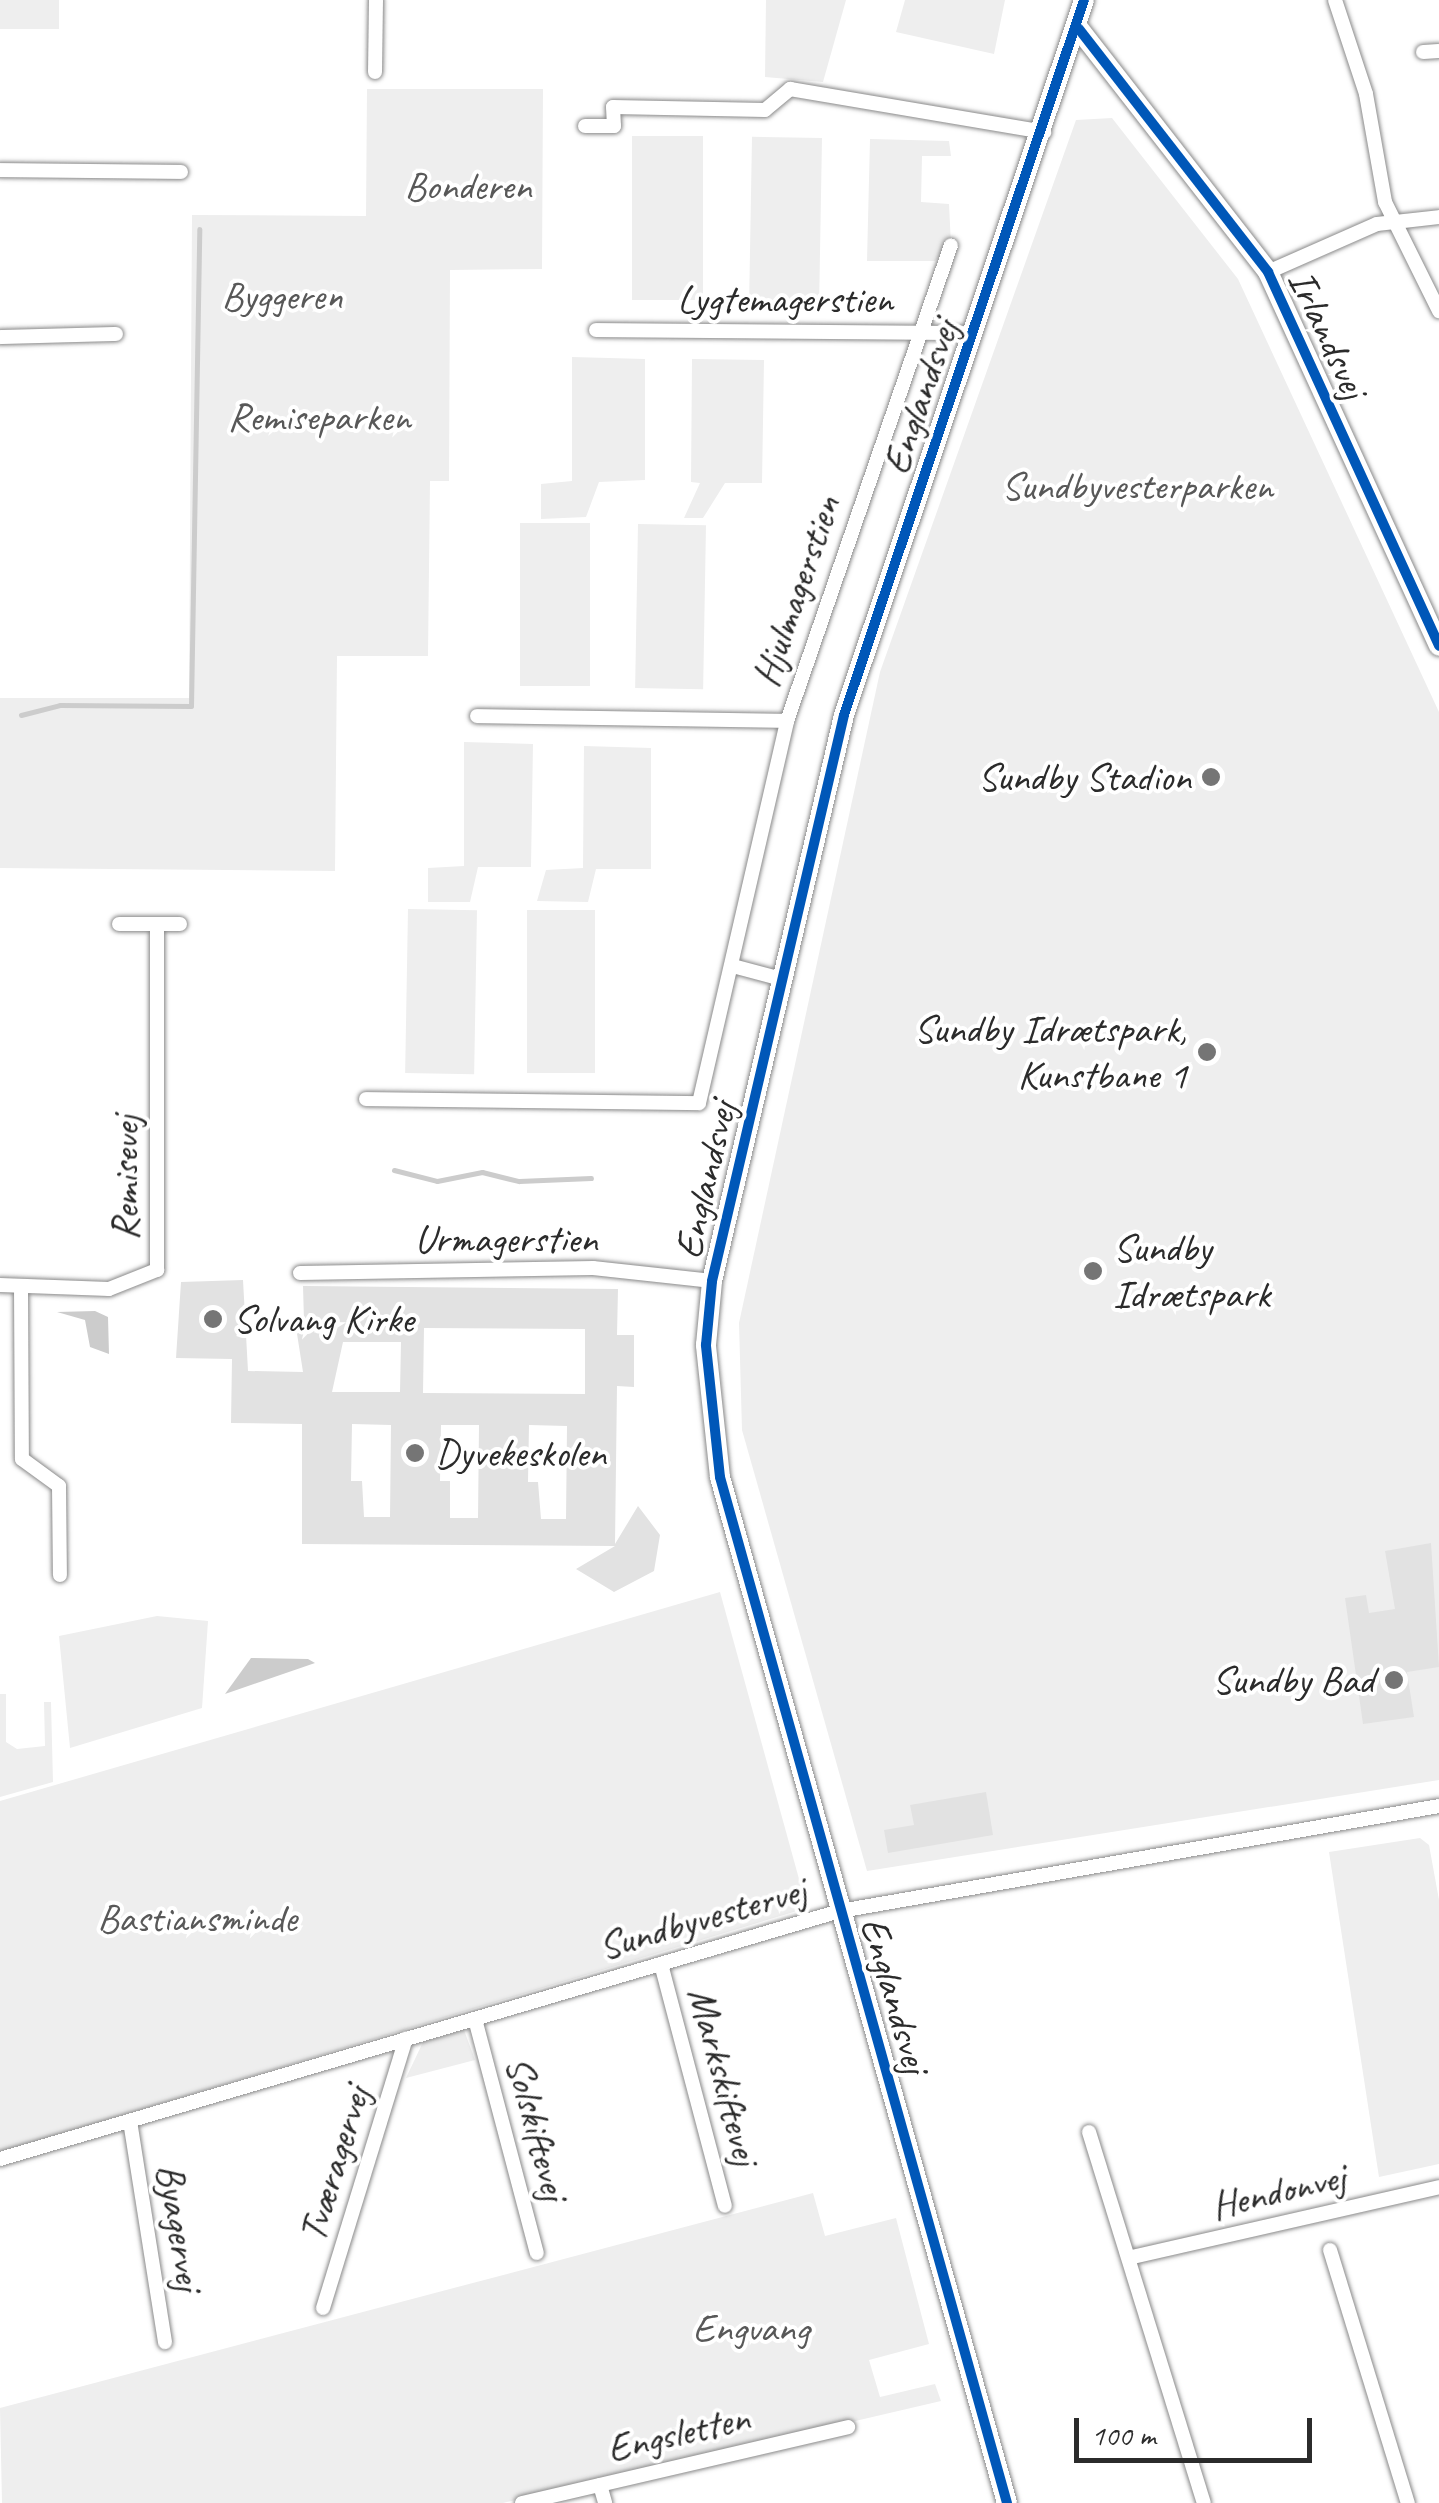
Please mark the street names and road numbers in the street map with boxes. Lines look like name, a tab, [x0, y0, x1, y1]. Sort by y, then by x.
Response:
street label: Irlandsvej	[1278, 262, 1378, 406]
street label: Lygtemagerstien	[677, 275, 893, 323]
street label: Englandsvej	[871, 314, 969, 480]
street label: Hjulmagerstien	[741, 489, 851, 693]
street label: Englandsvej	[664, 1097, 746, 1263]
street label: Remisevej	[101, 1116, 149, 1240]
street label: Urmagerstien	[415, 1215, 597, 1263]
street label: Sundbyvestervej	[593, 1866, 811, 1970]
street label: Englandsvej	[850, 1912, 940, 2078]
street label: Markskiftevej	[677, 1982, 771, 2170]
street label: Solskiftevej	[495, 2051, 579, 2205]
street label: Tværagervej	[288, 2081, 380, 2247]
street label: Hendonvej	[1206, 2152, 1350, 2230]
street label: Byagervej	[146, 2160, 214, 2294]
street label: Engsletten	[602, 2393, 754, 2473]

